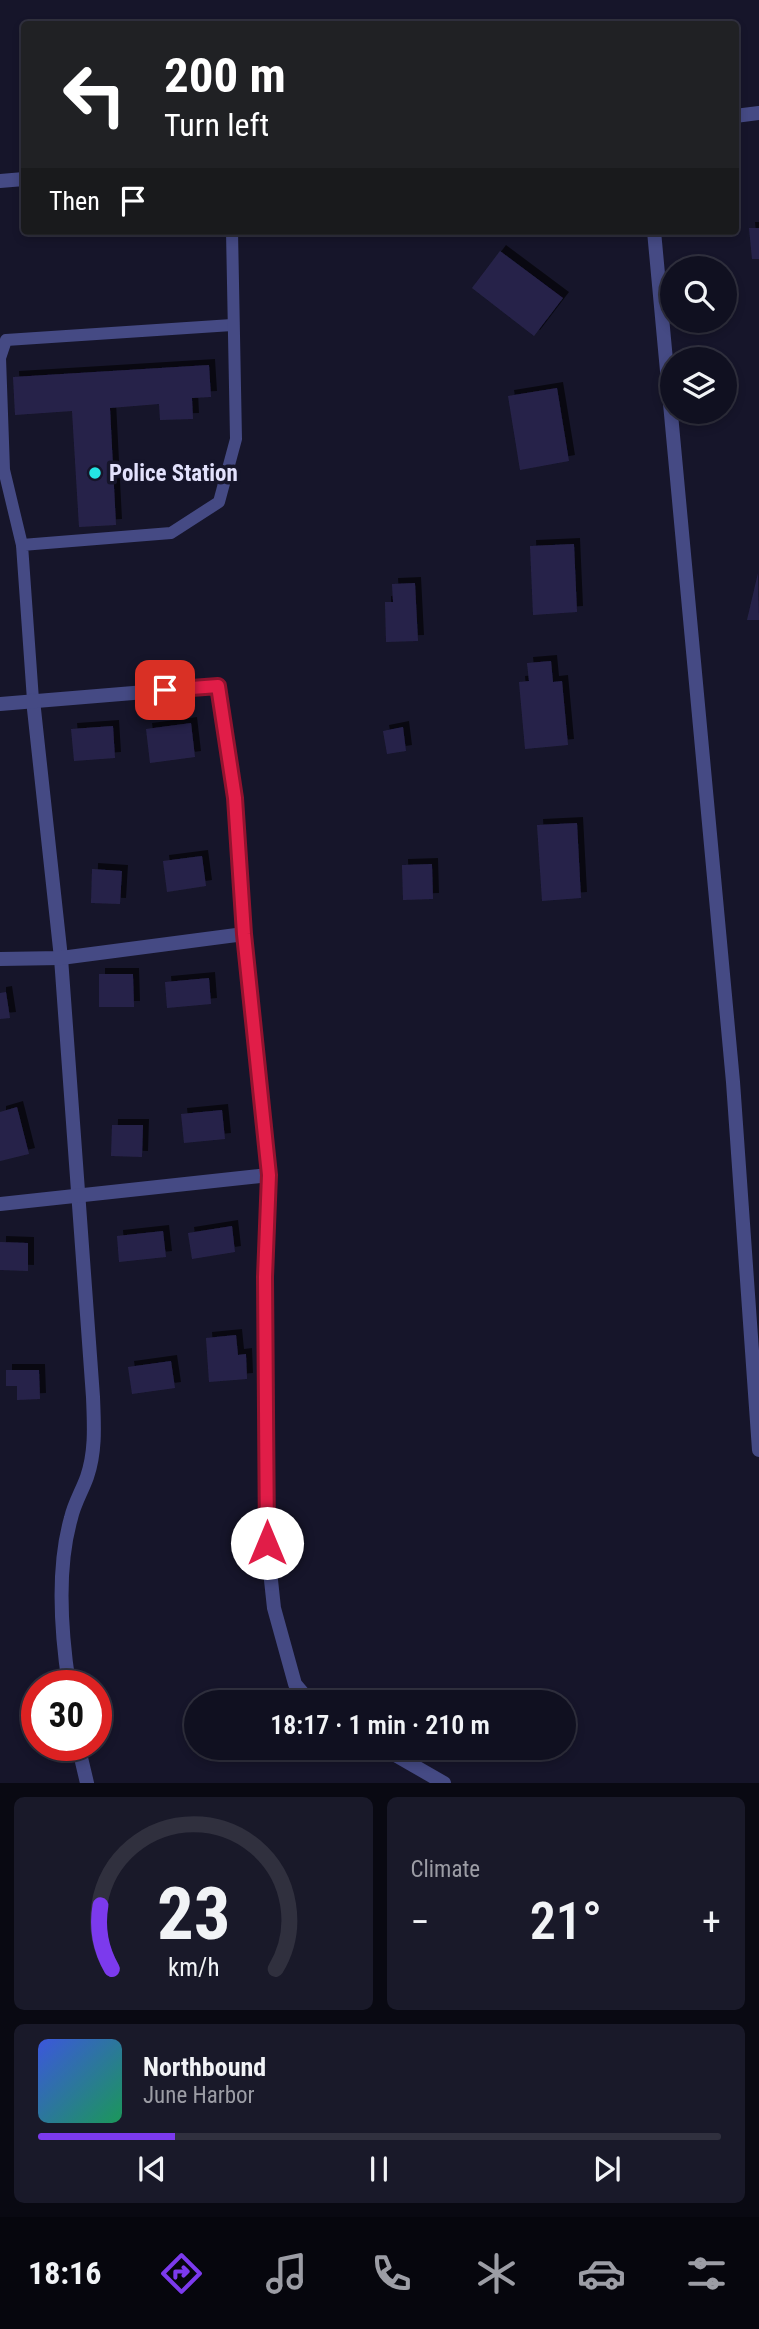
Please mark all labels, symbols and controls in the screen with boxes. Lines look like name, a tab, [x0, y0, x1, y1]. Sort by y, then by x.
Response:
text: 200 m	[164, 47, 286, 104]
icon: left	[49, 49, 140, 140]
text: Turn left	[164, 106, 269, 144]
icon: arrive	[114, 182, 152, 220]
text: Then	[49, 186, 100, 216]
map controls	[660, 256, 737, 424]
button: search	[660, 256, 737, 333]
button: layers	[660, 347, 737, 424]
place label: Police Station	[109, 460, 238, 487]
marker: Police Station	[87, 465, 103, 481]
pin	[135, 660, 195, 720]
icon: arrive	[146, 671, 184, 709]
position arrow	[230, 1506, 304, 1580]
speed limit sign: 30	[21, 1670, 112, 1761]
text: 18:17 · 1 min · 210 m	[270, 1710, 490, 1740]
text: Climate	[411, 1856, 480, 1883]
text: 23	[156, 1872, 230, 1958]
text: 21°	[530, 1891, 602, 1952]
text: −	[411, 1900, 430, 1944]
text: +	[702, 1900, 721, 1944]
text: km/h	[168, 1953, 219, 1982]
text: Northbound	[143, 2052, 266, 2082]
text: June Harbor	[143, 2082, 255, 2109]
icon: previous	[133, 2150, 171, 2188]
icon: pause	[360, 2150, 398, 2188]
icon: next	[588, 2150, 626, 2188]
icon: directions	[157, 2249, 206, 2298]
icon: music	[262, 2249, 311, 2298]
icon: phone	[367, 2249, 416, 2298]
icon: climate	[472, 2249, 521, 2298]
icon: car	[577, 2249, 626, 2298]
icon: filters	[682, 2249, 731, 2298]
text: 18:16	[28, 2254, 101, 2292]

